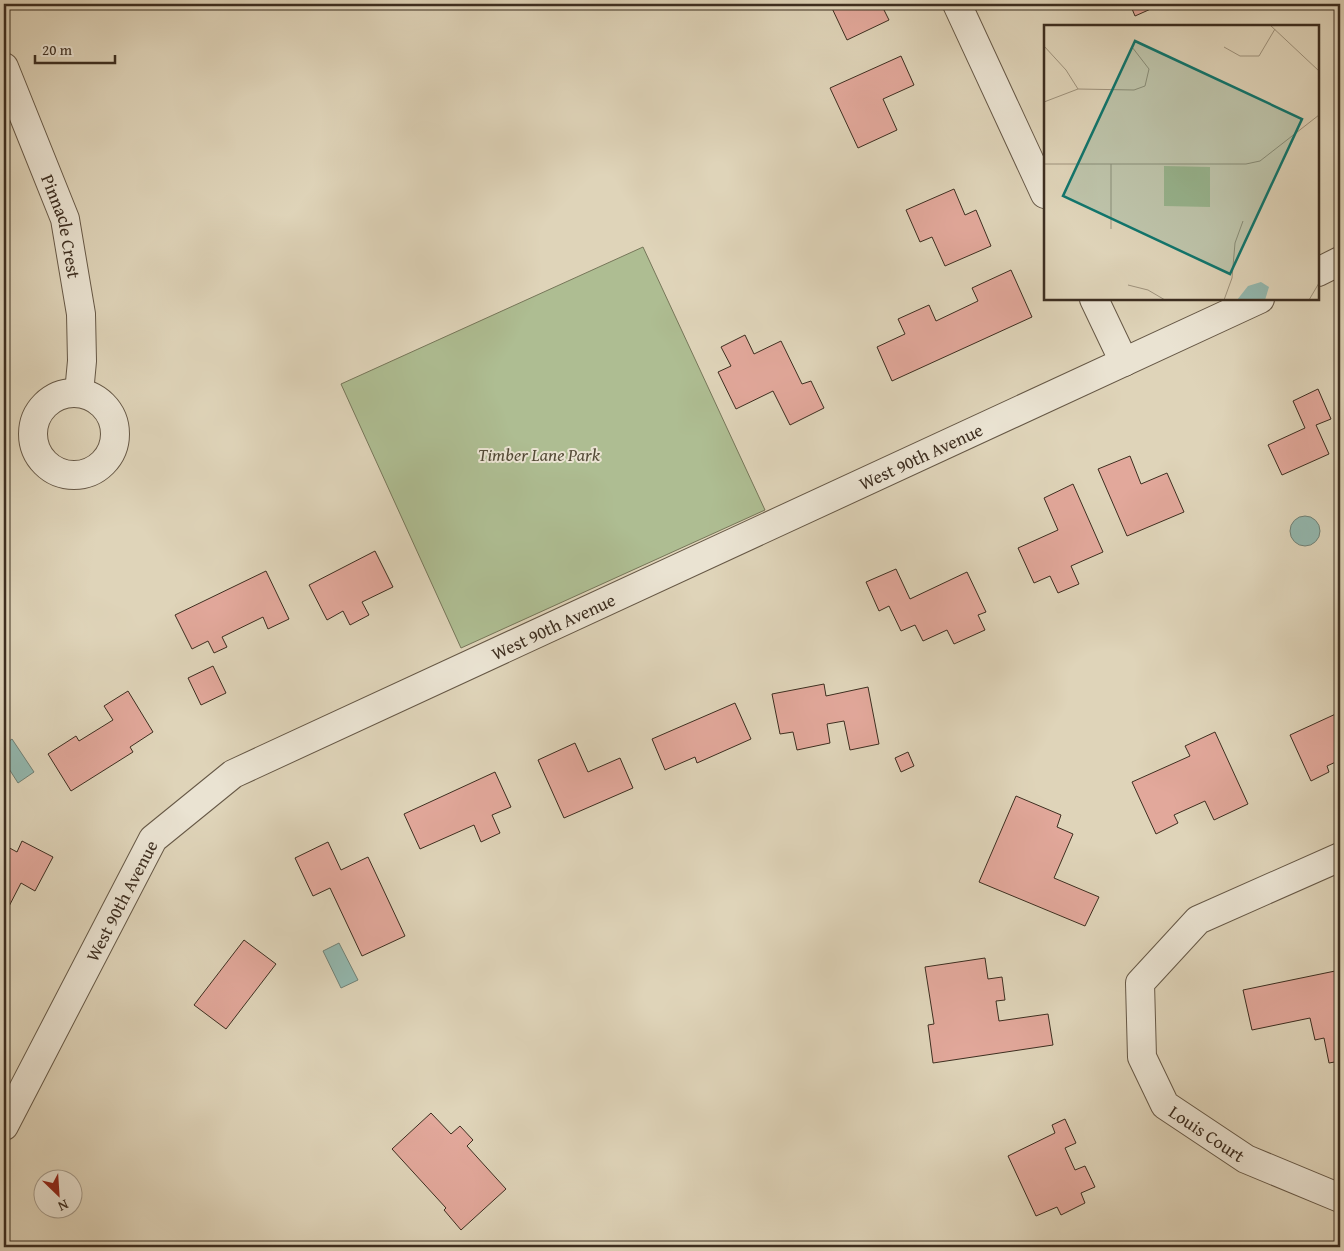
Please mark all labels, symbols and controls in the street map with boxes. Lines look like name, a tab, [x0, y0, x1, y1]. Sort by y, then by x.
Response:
inset map	[1044, 25, 1319, 300]
scale bar	[35, 32, 115, 64]
text: 20 m	[42, 39, 73, 60]
street label: Pinnacle Crest	[35, 170, 88, 281]
street label: West 90th Avenue	[854, 416, 987, 496]
park label: Timber Lane Park	[478, 441, 601, 468]
street label: West 90th Avenue	[487, 586, 619, 666]
street label: West 90th Avenue	[78, 835, 164, 966]
street label: Louis Court	[1164, 1098, 1251, 1169]
north arrow	[32, 1168, 82, 1218]
text: N	[54, 1195, 72, 1217]

